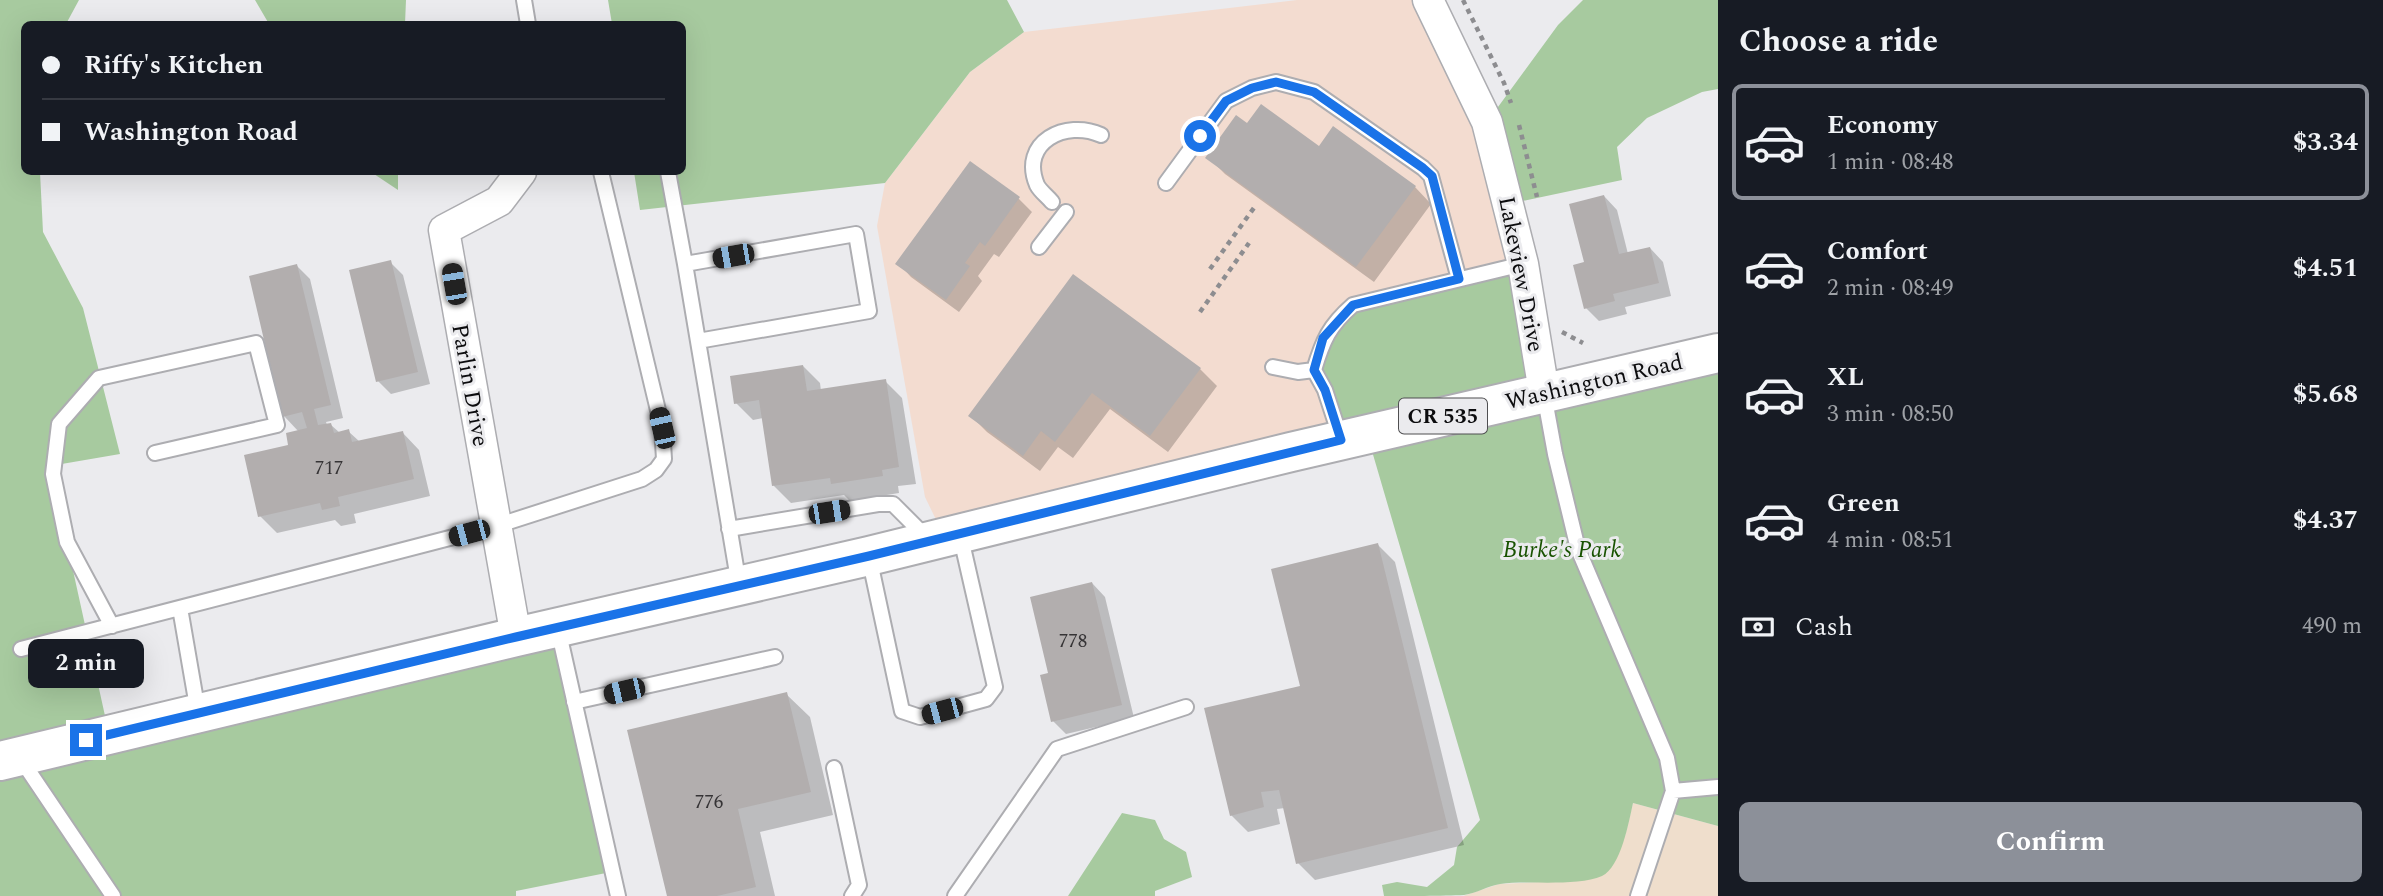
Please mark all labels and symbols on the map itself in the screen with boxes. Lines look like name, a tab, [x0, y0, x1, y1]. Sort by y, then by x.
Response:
route start	[1184, 120, 1216, 152]
street label: Lakeview Drive	[1488, 193, 1553, 355]
car	[711, 242, 756, 270]
car	[441, 261, 468, 307]
street label: Parlin Drive	[442, 321, 498, 449]
street label: Washington Road	[1502, 345, 1687, 420]
road number: CR 535	[1399, 398, 1487, 434]
car	[648, 405, 677, 451]
house number: 717	[315, 454, 343, 483]
car	[807, 498, 852, 526]
car	[446, 517, 493, 549]
park label: Burke's Park	[1503, 533, 1621, 568]
house number: 778	[1059, 627, 1087, 656]
callout: 2 min	[28, 638, 144, 688]
car	[602, 676, 647, 706]
car	[919, 695, 966, 727]
route end	[70, 724, 102, 756]
house number: 776	[695, 788, 723, 817]

